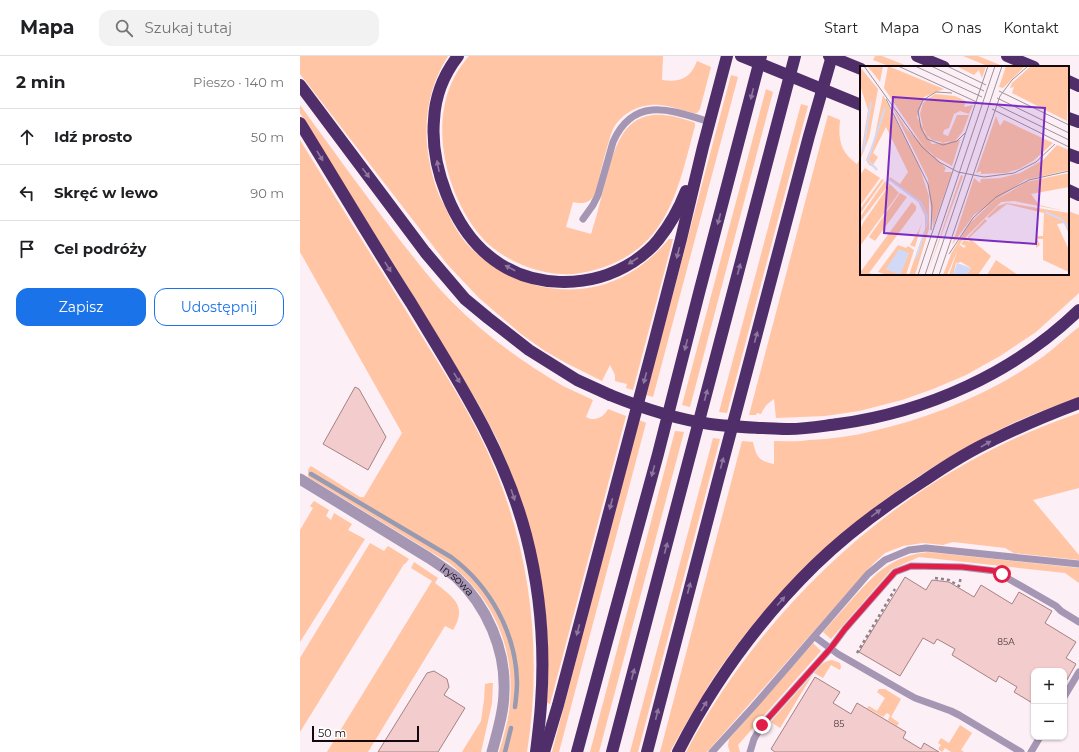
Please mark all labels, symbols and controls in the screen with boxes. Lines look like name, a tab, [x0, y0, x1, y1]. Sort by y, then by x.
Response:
search box	[99, 10, 379, 46]
text: Mapa	[20, 16, 75, 39]
icon: search	[113, 17, 135, 39]
text: Szukaj tutaj	[145, 18, 232, 37]
text: Start	[824, 19, 858, 37]
text: Mapa	[880, 19, 919, 37]
text: O nas	[941, 19, 981, 37]
text: Kontakt	[1003, 19, 1059, 37]
inset map	[860, 66, 1069, 275]
text: 2 min	[16, 72, 66, 92]
text: Pieszo · 140 m	[193, 74, 284, 90]
one-way arrow	[749, 88, 755, 100]
icon: ahead	[16, 126, 38, 148]
text: Idź prosto	[54, 127, 132, 146]
text: 50 m	[251, 129, 284, 145]
one-way arrow	[317, 151, 324, 162]
one-way arrow	[435, 159, 441, 172]
one-way arrow	[362, 167, 370, 178]
icon: left	[16, 182, 38, 204]
text: Skręć w lewo	[54, 183, 158, 202]
text: 90 m	[250, 185, 284, 201]
one-way arrow	[716, 214, 722, 226]
icon: arrive	[16, 238, 38, 260]
text: Cel podróży	[54, 239, 146, 258]
one-way arrow	[674, 246, 680, 259]
one-way arrow	[628, 257, 639, 265]
one-way arrow	[384, 262, 392, 272]
one-way arrow	[736, 263, 742, 275]
one-way arrow	[504, 265, 516, 272]
button: Zapisz	[16, 288, 146, 326]
button: Udostępnij	[154, 288, 284, 326]
one-way arrow	[753, 331, 759, 343]
one-way arrow	[683, 339, 689, 351]
one-way arrow	[453, 372, 460, 384]
one-way arrow	[642, 373, 648, 385]
one-way arrow	[703, 389, 709, 401]
one-way arrow	[980, 440, 992, 447]
one-way arrow	[720, 456, 726, 469]
one-way arrow	[650, 465, 656, 477]
one-way arrow	[510, 489, 516, 501]
one-way arrow	[608, 498, 614, 510]
one-way arrow	[871, 509, 882, 518]
one-way arrow	[663, 542, 669, 554]
street label: Irysowa	[437, 561, 477, 599]
route start	[993, 565, 1011, 583]
one-way arrow	[686, 582, 692, 594]
one-way arrow	[776, 596, 785, 606]
one-way arrow	[574, 623, 580, 636]
house number: 85A	[997, 636, 1015, 647]
one-way arrow	[630, 668, 636, 680]
map controls	[1031, 668, 1067, 740]
button: +	[1031, 668, 1067, 704]
one-way arrow	[700, 700, 707, 712]
button: −	[1031, 704, 1067, 740]
one-way arrow	[654, 708, 660, 720]
route end	[753, 716, 771, 734]
house number: 85	[834, 718, 844, 729]
scale bar	[312, 724, 419, 743]
text: 50 m	[318, 726, 346, 740]

